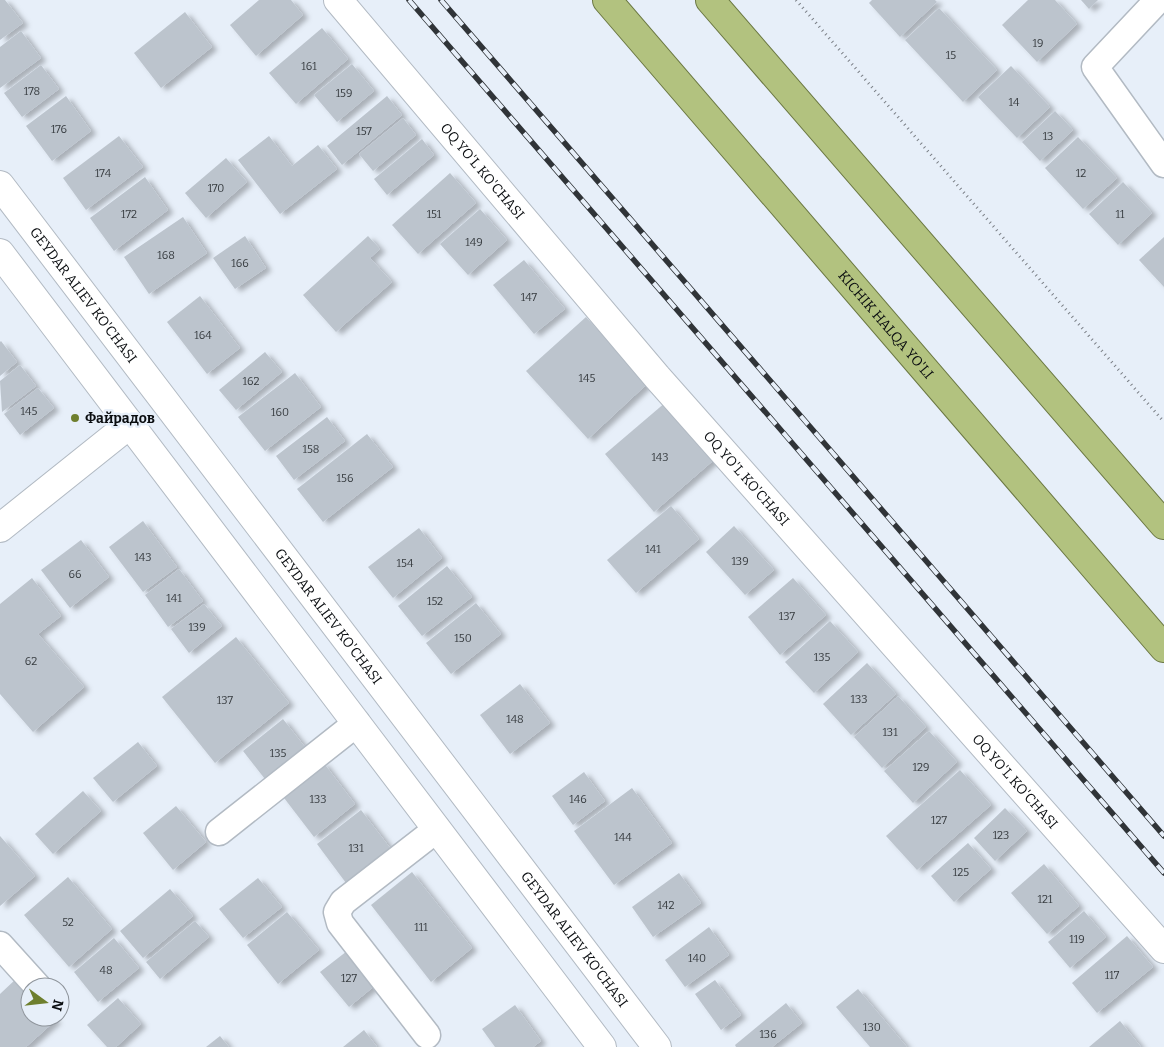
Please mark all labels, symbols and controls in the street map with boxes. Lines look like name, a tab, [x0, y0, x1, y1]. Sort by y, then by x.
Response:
house number: 19	[1033, 37, 1043, 50]
house number: 15	[946, 49, 956, 62]
house number: 161	[301, 60, 317, 73]
house number: 178	[24, 85, 40, 98]
house number: 159	[336, 87, 352, 100]
house number: 14	[1009, 96, 1020, 109]
street label: OQ YO'L KO'CHASI	[437, 119, 528, 223]
house number: 176	[51, 123, 67, 136]
house number: 157	[356, 125, 372, 138]
house number: 13	[1043, 130, 1053, 143]
house number: 174	[95, 167, 112, 180]
house number: 12	[1076, 167, 1086, 180]
house number: 170	[208, 182, 224, 195]
house number: 172	[121, 208, 137, 221]
house number: 151	[427, 208, 442, 221]
house number: 11	[1116, 208, 1125, 221]
street label: GEYDAR ALIEV KO'CHASI	[27, 223, 141, 366]
house number: 149	[465, 236, 483, 249]
house number: 168	[157, 249, 175, 262]
house number: 166	[231, 257, 249, 270]
street label: KICHIK HALQA YO'LI	[835, 267, 937, 382]
house number: 147	[521, 291, 538, 304]
house number: 164	[194, 329, 212, 342]
house number: 145	[579, 372, 596, 385]
house number: 162	[243, 375, 259, 388]
house number: 145	[21, 405, 38, 418]
house number: 160	[271, 406, 289, 419]
place label: Файрадов	[85, 410, 155, 427]
marker: Файрадов	[69, 412, 81, 424]
street label: OQ YO'L KO'CHASI	[700, 427, 793, 529]
house number: 158	[303, 443, 319, 456]
house number: 143	[651, 451, 669, 464]
house number: 156	[337, 472, 353, 485]
house number: 141	[645, 543, 661, 556]
street label: GEYDAR ALIEV KO'CHASI	[271, 545, 386, 687]
house number: 143	[134, 551, 152, 564]
house number: 139	[731, 555, 749, 568]
house number: 154	[397, 557, 414, 570]
house number: 66	[69, 568, 81, 581]
house number: 141	[166, 592, 182, 605]
house number: 152	[427, 595, 443, 608]
house number: 137	[779, 610, 796, 623]
house number: 139	[188, 621, 206, 634]
house number: 150	[454, 632, 472, 645]
house number: 135	[814, 651, 830, 664]
house number: 62	[25, 655, 37, 668]
house number: 133	[851, 693, 867, 706]
house number: 137	[217, 694, 234, 707]
house number: 148	[506, 713, 524, 726]
house number: 131	[882, 726, 898, 739]
street label: OQ YO'L KO'CHASI	[969, 730, 1062, 832]
house number: 135	[270, 747, 286, 760]
house number: 129	[913, 761, 929, 774]
house number: 133	[310, 793, 326, 806]
house number: 146	[569, 793, 587, 806]
house number: 127	[931, 814, 947, 827]
house number: 123	[993, 829, 1009, 842]
house number: 144	[614, 831, 632, 844]
house number: 131	[348, 842, 364, 855]
house number: 125	[953, 866, 969, 879]
street label: GEYDAR ALIEV KO'CHASI	[518, 868, 632, 1010]
house number: 121	[1038, 893, 1053, 906]
house number: 142	[658, 899, 674, 912]
house number: 52	[62, 916, 74, 929]
house number: 111	[414, 921, 428, 934]
house number: 119	[1069, 933, 1085, 946]
house number: 140	[688, 952, 706, 965]
house number: 48	[99, 964, 113, 977]
house number: 117	[1105, 969, 1120, 982]
house number: 127	[341, 972, 357, 985]
north arrow	[20, 977, 70, 1027]
text: N	[47, 998, 67, 1013]
house number: 130	[863, 1021, 881, 1034]
house number: 136	[759, 1028, 777, 1041]

